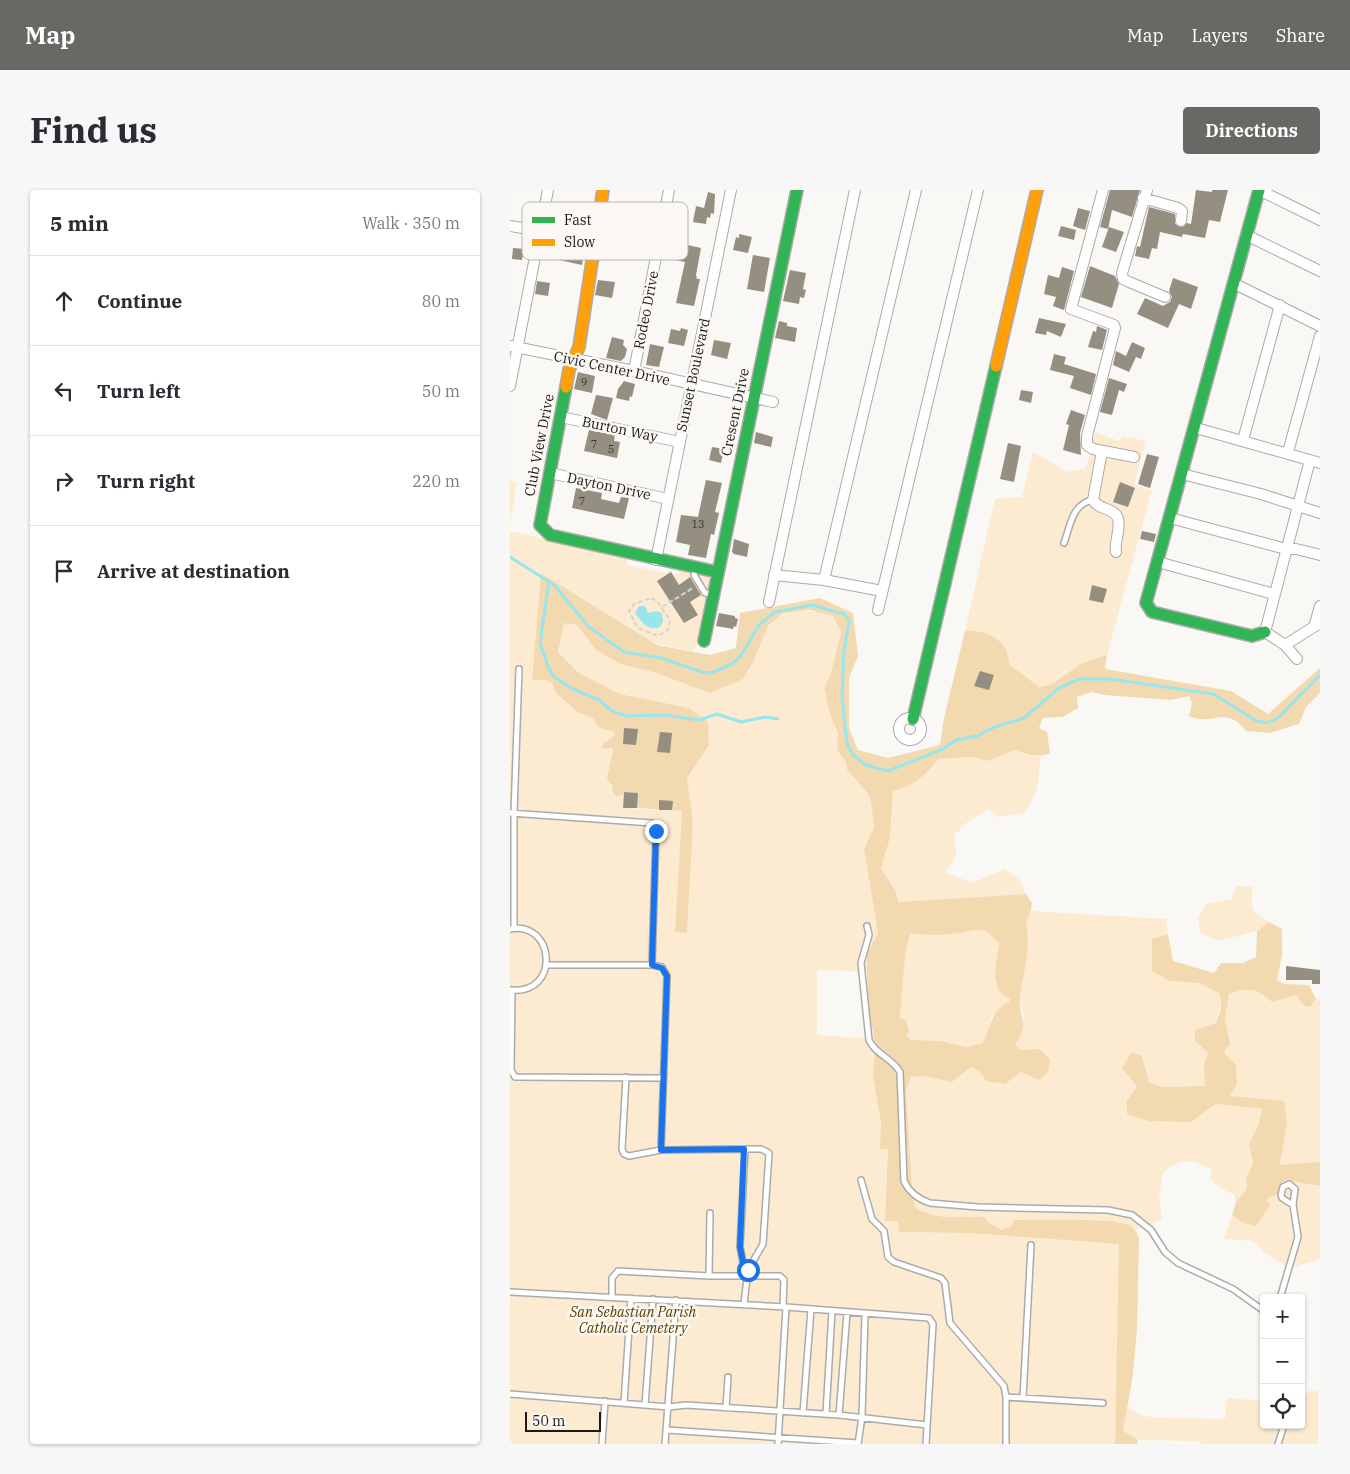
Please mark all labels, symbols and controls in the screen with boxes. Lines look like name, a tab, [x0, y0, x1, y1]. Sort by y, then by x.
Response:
text: Map	[25, 19, 75, 51]
text: Map	[1127, 24, 1164, 47]
text: Layers	[1192, 24, 1248, 47]
text: Share	[1276, 24, 1325, 47]
text: Find us	[30, 107, 157, 153]
button: Directions	[1183, 107, 1320, 154]
legend	[522, 202, 688, 260]
text: 5 min	[50, 209, 109, 237]
text: Fast	[564, 211, 592, 229]
text: Walk · 350 m	[362, 213, 460, 233]
text: Slow	[564, 233, 595, 251]
street label: Rodeo Drive	[630, 269, 662, 351]
icon: ahead	[50, 287, 78, 315]
text: Continue	[97, 289, 182, 313]
text: 80 m	[422, 291, 460, 311]
street label: Sunset Boulevard	[672, 316, 714, 433]
street label: Civic Center Drive	[552, 347, 672, 389]
street label: Cresent Drive	[717, 366, 753, 458]
house number: 9	[581, 375, 587, 389]
icon: left	[50, 377, 78, 405]
text: Turn left	[97, 379, 180, 403]
text: 50 m	[422, 381, 460, 401]
street label: Club View Drive	[520, 392, 558, 498]
street label: Burton Way	[580, 412, 660, 446]
house number: 7	[591, 437, 597, 451]
house number: 5	[608, 442, 614, 456]
icon: right	[50, 467, 78, 495]
street label: Dayton Drive	[565, 468, 653, 504]
text: Turn right	[97, 469, 195, 493]
text: 220 m	[412, 471, 460, 491]
house number: 7	[579, 494, 585, 508]
house number: 13	[691, 517, 705, 531]
icon: arrive	[50, 557, 78, 585]
text: Arrive at destination	[97, 559, 290, 583]
route end	[645, 820, 668, 843]
route start	[737, 1259, 760, 1282]
map controls	[1260, 1294, 1305, 1429]
button: +	[1260, 1294, 1305, 1339]
park label: San Sebastian Parish Catholic Cemetery	[569, 1303, 697, 1337]
button: −	[1260, 1339, 1305, 1384]
button: locate	[1260, 1384, 1305, 1429]
scale bar	[525, 1409, 601, 1432]
text: 50 m	[532, 1412, 565, 1430]

